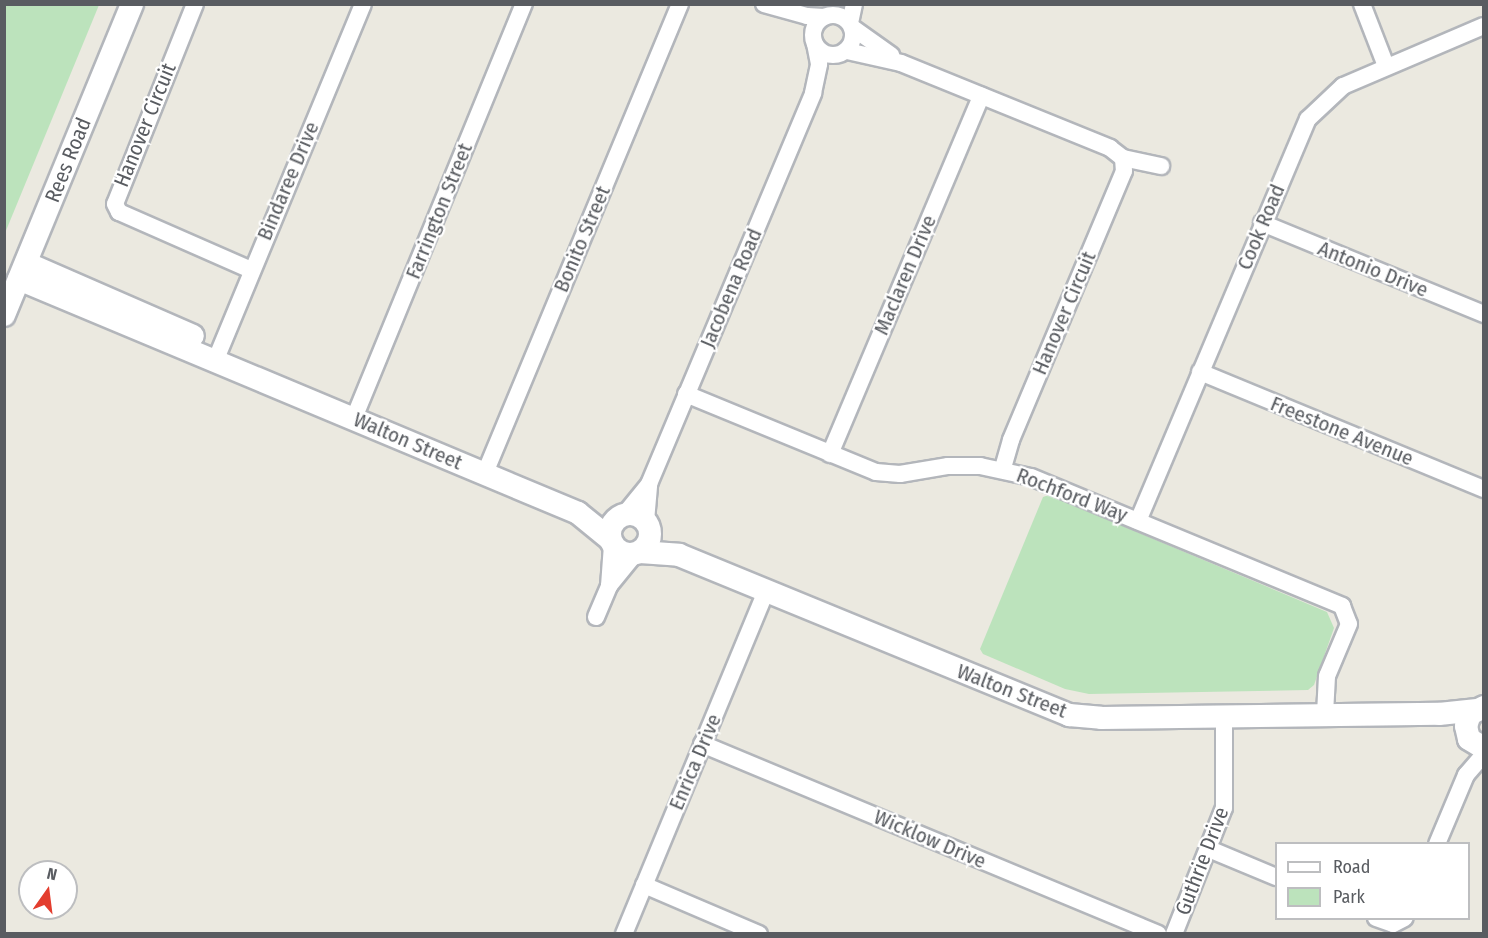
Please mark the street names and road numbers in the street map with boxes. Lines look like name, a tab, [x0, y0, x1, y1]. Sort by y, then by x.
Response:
street label: Hanover Circuit	[109, 59, 181, 191]
street label: Rees Road	[40, 114, 96, 206]
street label: Bindaree Drive	[252, 118, 324, 244]
street label: Farrington Street	[400, 139, 478, 283]
street label: Cook Road	[1232, 180, 1290, 274]
street label: Bonito Street	[548, 182, 616, 296]
street label: Maclaren Drive	[868, 211, 942, 339]
street label: Jacobena Road	[695, 225, 767, 351]
street label: Antonio Drive	[1314, 235, 1432, 303]
street label: Hanover Circuit	[1027, 248, 1101, 378]
street label: Freestone Avenue	[1267, 391, 1417, 471]
street label: Walton Street	[350, 407, 466, 475]
street label: Rochford Way	[1013, 462, 1131, 528]
street label: Walton Street	[953, 658, 1071, 724]
street label: Enrica Drive	[664, 710, 726, 814]
street label: Wicklow Drive	[870, 804, 990, 874]
street label: Guthrie Drive	[1170, 804, 1234, 918]

